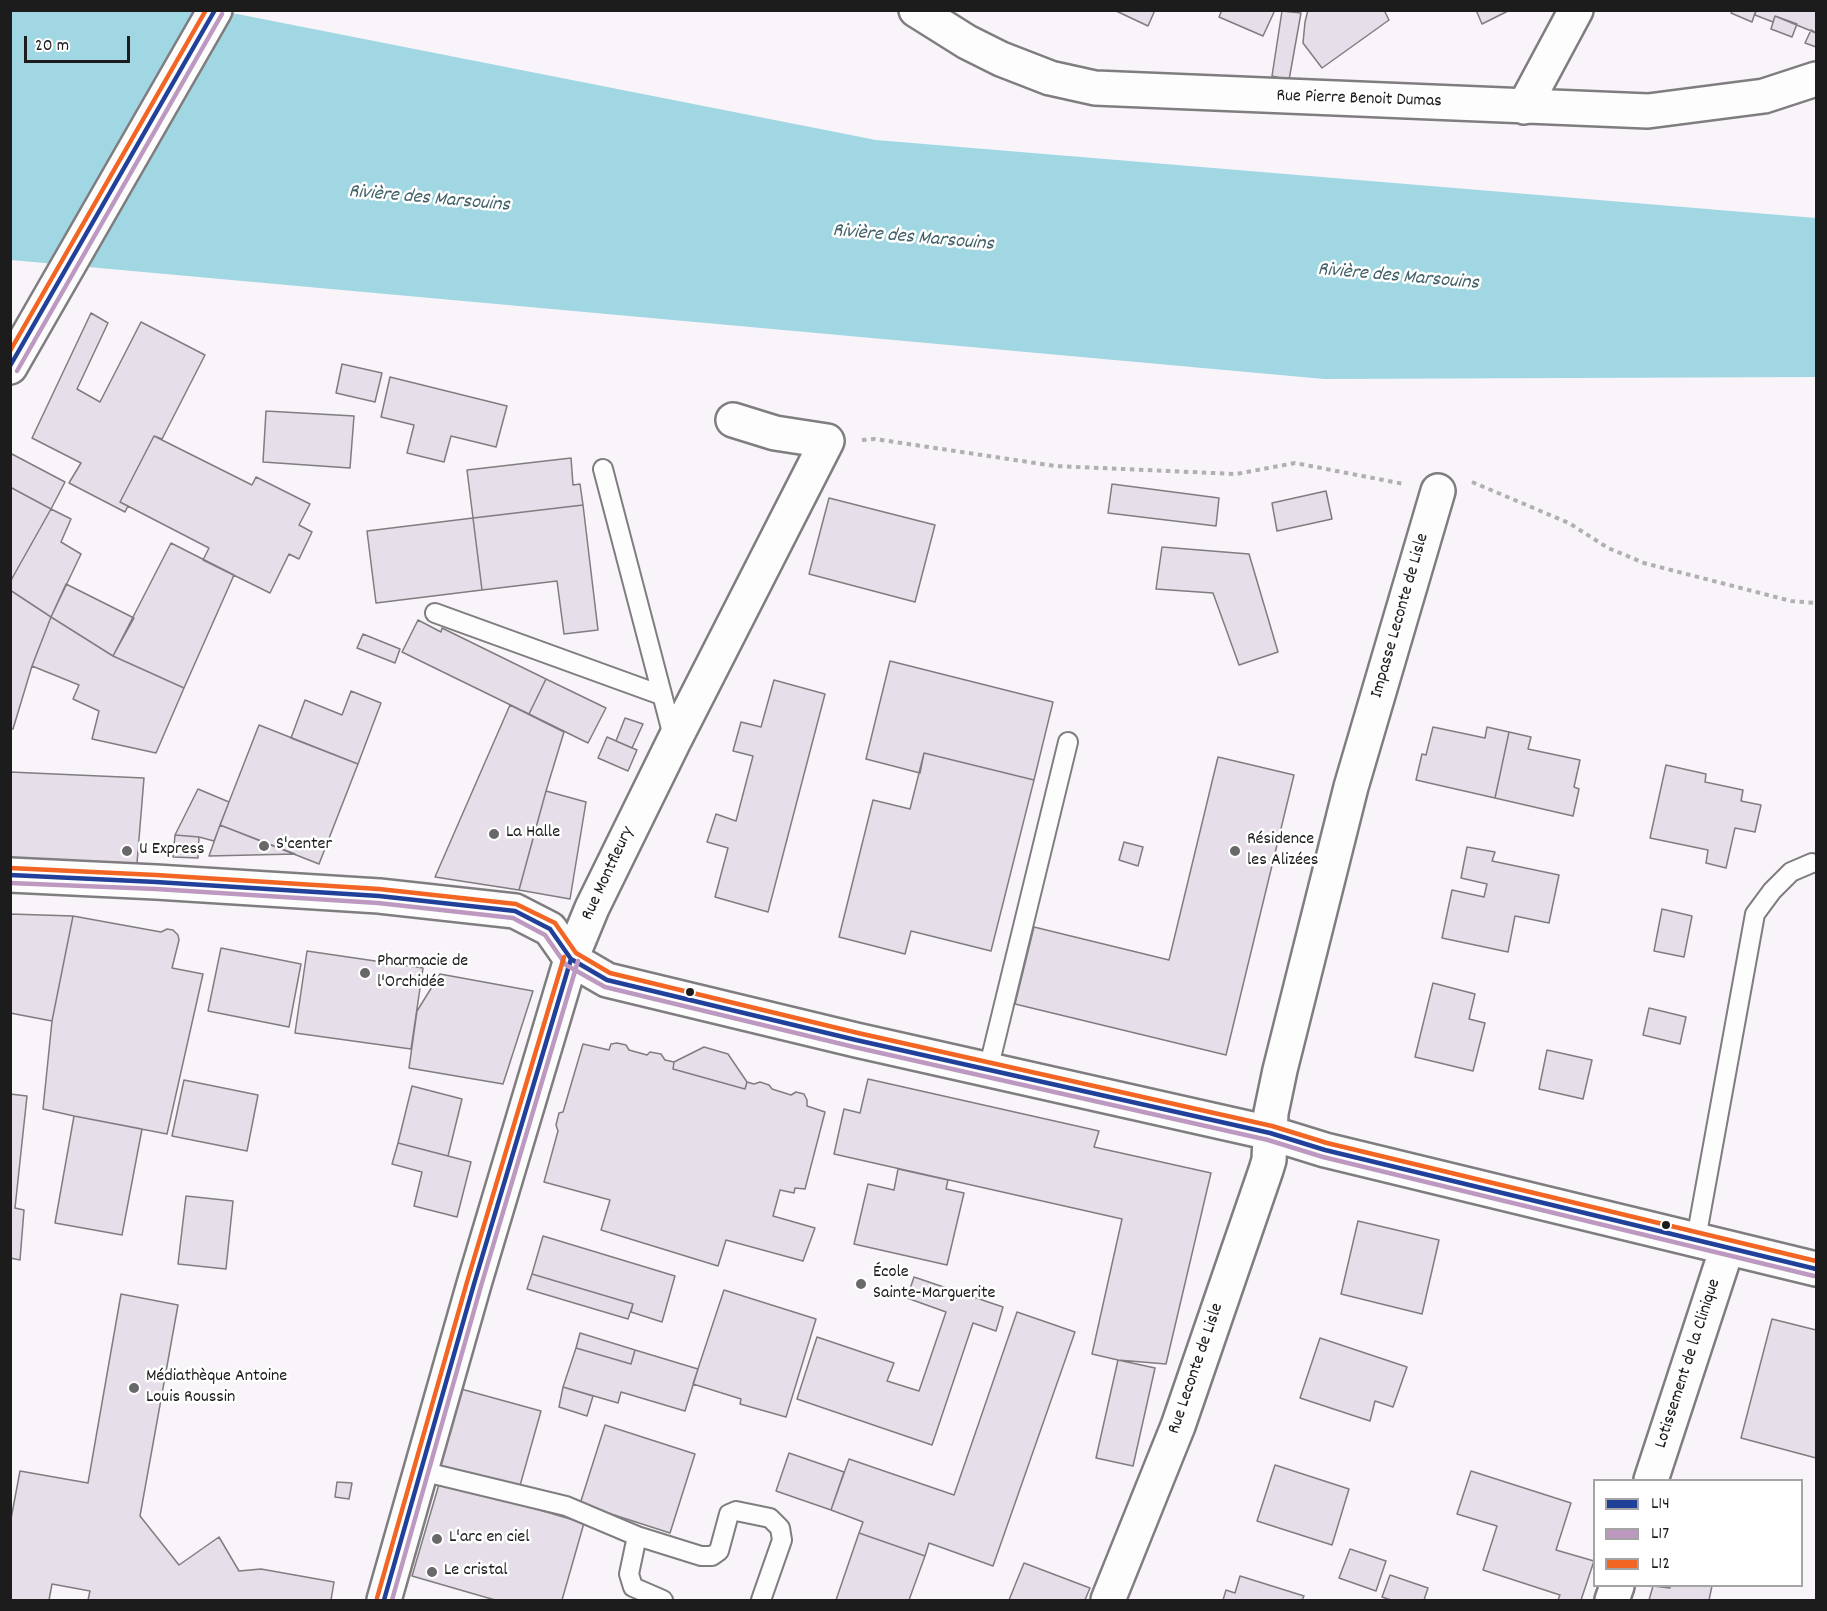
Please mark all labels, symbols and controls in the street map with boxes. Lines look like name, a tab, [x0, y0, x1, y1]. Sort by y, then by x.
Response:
scale bar	[27, 24, 134, 62]
text: 20 m	[35, 34, 69, 59]
street label: Rue Pierre Benoit Dumas	[1276, 86, 1442, 114]
water label: Rivière des Marsouins	[347, 181, 511, 219]
water label: Rivière des Marsouins	[831, 220, 995, 258]
water label: Rivière des Marsouins	[1316, 259, 1480, 297]
street label: Impasse Leconte de Lisle	[1367, 531, 1435, 701]
place label: La Halle	[506, 823, 560, 845]
street label: Rue Montfleury	[578, 824, 640, 924]
marker: La Halle	[487, 827, 501, 841]
place label: Résidence les Alizées	[1247, 830, 1318, 872]
place label: S'center	[276, 835, 332, 857]
marker: S'center	[257, 839, 271, 853]
place label: U Express	[139, 840, 205, 862]
marker: U Express	[120, 844, 134, 858]
marker: Résidence les Alizées	[1228, 844, 1242, 858]
place label: Pharmacie de l'Orchidée	[377, 952, 468, 994]
marker: Pharmacie de l'Orchidée	[358, 966, 372, 980]
unlabelled marker	[684, 986, 696, 998]
unlabelled marker	[1660, 1219, 1672, 1231]
place label: École Sainte-Marguerite	[873, 1263, 995, 1306]
marker: École Sainte-Marguerite	[854, 1277, 868, 1291]
street label: Lotissement de la Clinique	[1651, 1277, 1727, 1451]
street label: Rue Leconte de Lisle	[1164, 1301, 1230, 1437]
place label: Médiathèque Antoine Louis Roussin	[146, 1367, 287, 1410]
marker: Médiathèque Antoine Louis Roussin	[127, 1381, 141, 1395]
legend	[1593, 1479, 1803, 1587]
text: L14	[1651, 1492, 1670, 1517]
text: L17	[1651, 1522, 1669, 1547]
place label: L'arc en ciel	[449, 1528, 529, 1550]
marker: L'arc en ciel	[430, 1532, 444, 1546]
text: L12	[1651, 1552, 1670, 1577]
place label: Le cristal	[444, 1561, 508, 1583]
marker: Le cristal	[425, 1565, 439, 1579]

